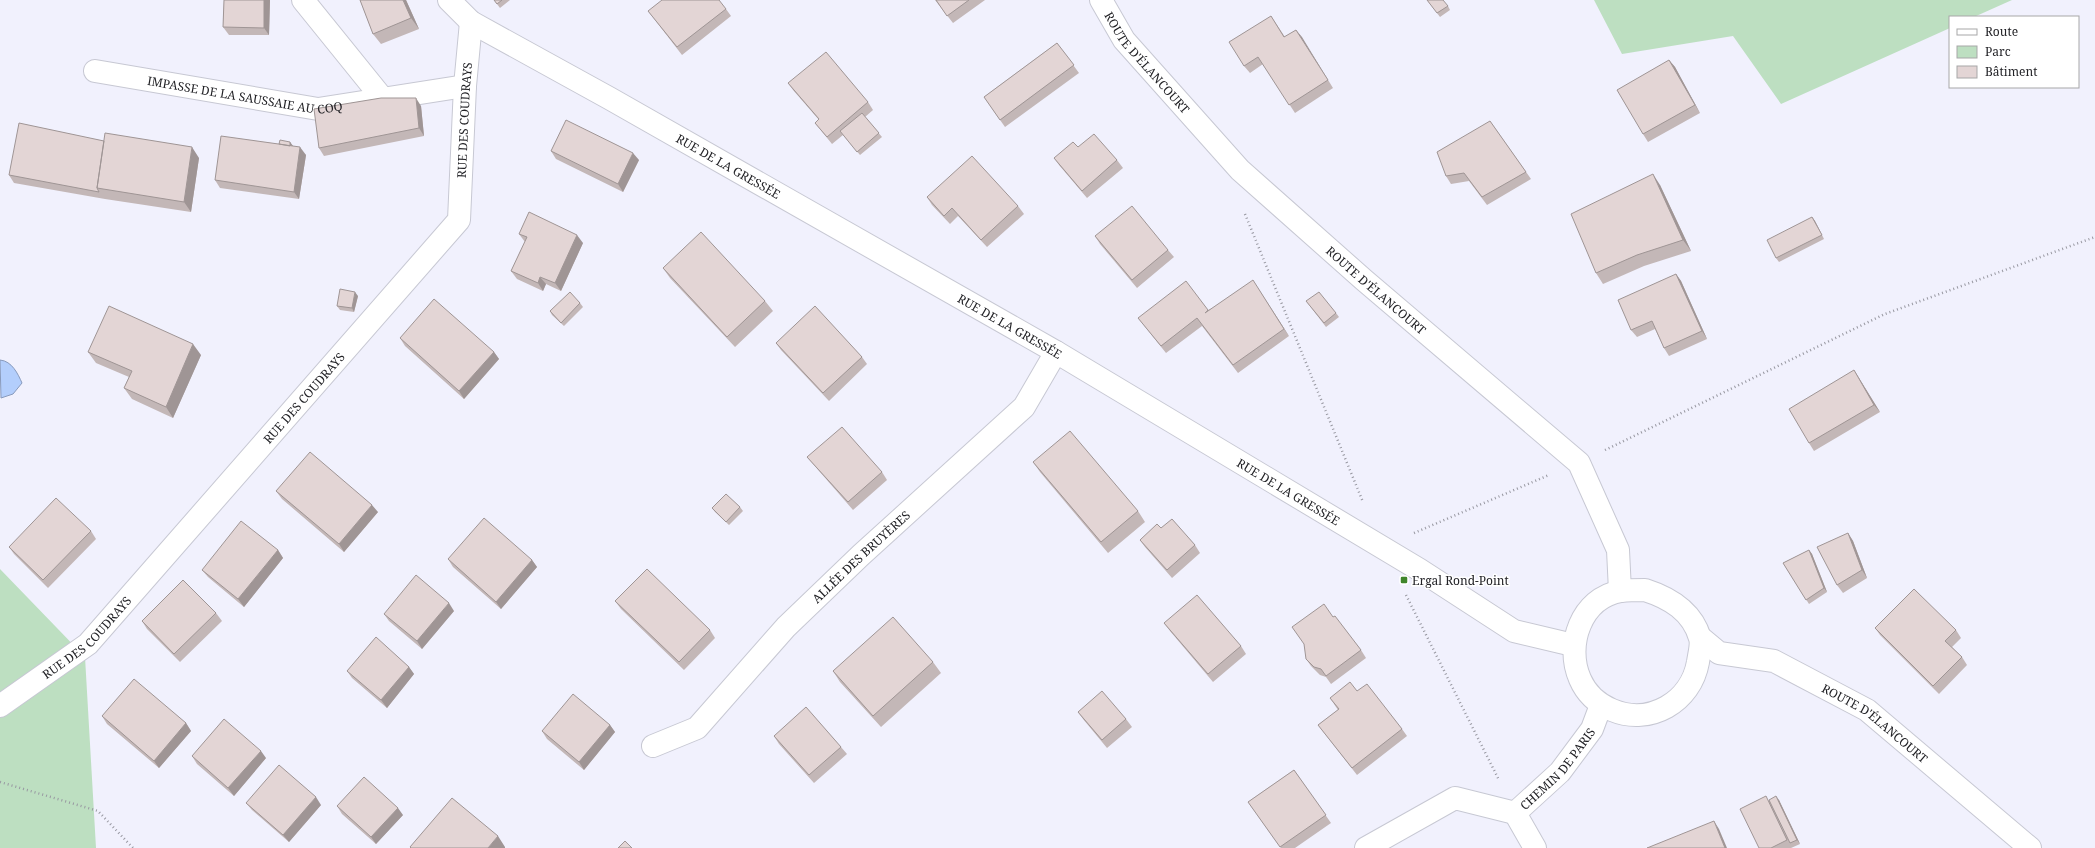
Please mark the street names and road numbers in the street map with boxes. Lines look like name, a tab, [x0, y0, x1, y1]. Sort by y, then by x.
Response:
street label: ROUTE D'ÉLANCOURT	[1101, 8, 1194, 117]
street label: RUE DES COUDRAYS	[452, 62, 476, 178]
street label: IMPASSE DE LA SAUSSAIE AU COQ	[146, 72, 344, 117]
street label: RUE DE LA GRESSÉE	[673, 129, 784, 202]
street label: ROUTE D'ÉLANCOURT	[1323, 242, 1430, 338]
street label: RUE DE LA GRESSÉE	[955, 290, 1065, 362]
street label: RUE DES COUDRAYS	[259, 348, 348, 447]
street label: RUE DE LA GRESSÉE	[1234, 454, 1343, 529]
street label: ALLÉE DES BRUYÈRES	[808, 506, 913, 606]
street label: RUE DES COUDRAYS	[39, 592, 135, 682]
street label: ROUTE D'ÉLANCOURT	[1819, 679, 1932, 767]
street label: CHEMIN DE PARIS	[1516, 724, 1599, 813]

